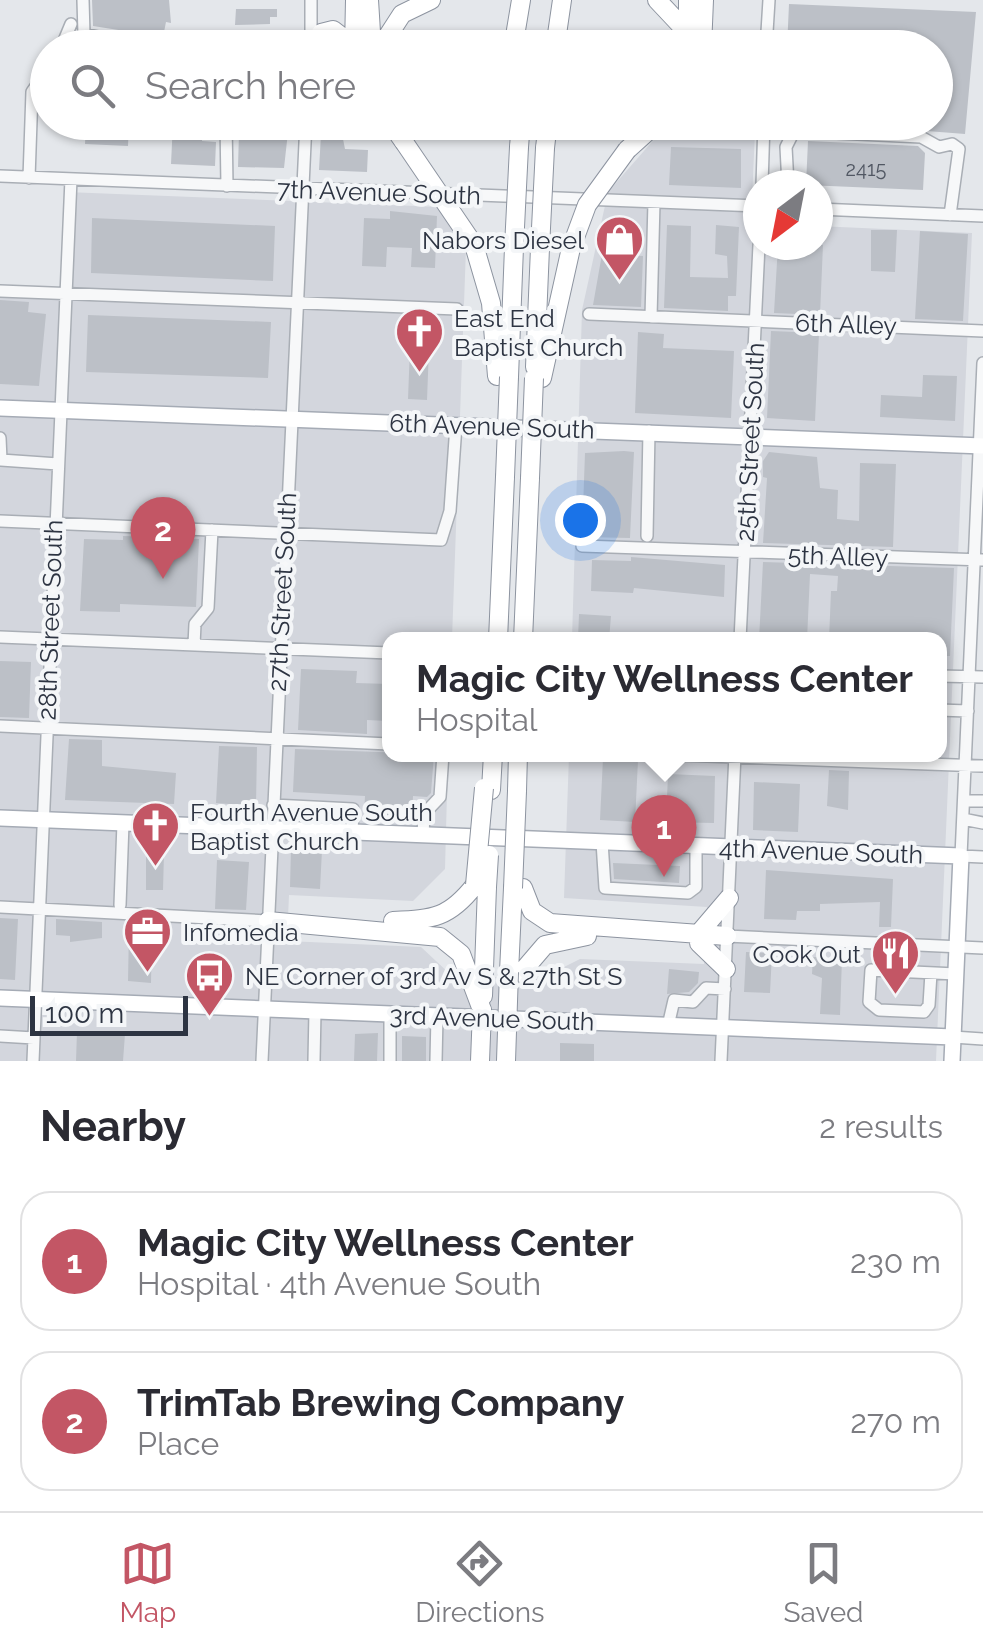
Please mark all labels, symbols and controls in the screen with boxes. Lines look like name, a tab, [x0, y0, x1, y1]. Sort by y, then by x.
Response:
search box	[30, 30, 953, 140]
icon: search	[65, 58, 120, 113]
text: Search here	[145, 63, 356, 108]
house number: 2415	[846, 157, 886, 181]
north arrow	[743, 170, 833, 260]
street label: 7th Avenue South	[277, 173, 481, 211]
shop icon: Nabors Diesel	[593, 214, 645, 282]
place label: Nabors Diesel	[422, 225, 584, 255]
place label: East End Baptist Church	[454, 303, 623, 362]
church icon: East End Baptist Church	[393, 306, 445, 374]
street label: 6th Alley	[795, 307, 898, 341]
street label: 25th Street South	[730, 342, 770, 542]
street label: 6th Avenue South	[389, 407, 595, 445]
street label: 27th Street South	[262, 492, 302, 692]
your location	[555, 495, 606, 546]
pin: 2	[130, 496, 196, 579]
street label: 28th Street South	[32, 519, 68, 721]
street label: 5th Alley	[787, 539, 889, 573]
popup	[382, 632, 947, 762]
text: Magic City Wellness Center	[416, 656, 913, 701]
text: Hospital	[416, 701, 538, 738]
pin: 1	[632, 794, 696, 877]
place label: Fourth Avenue South Baptist Church	[190, 797, 433, 856]
church icon: Fourth Avenue South Baptist Church	[129, 800, 181, 868]
street label: 4th Avenue South	[718, 832, 924, 870]
office icon: Infomedia	[122, 906, 174, 974]
place label: Infomedia	[183, 917, 299, 947]
restaurant icon: Cook Out	[870, 928, 922, 996]
place label: Cook Out	[752, 939, 862, 969]
bus stop icon: NE Corner of 3rd Av S & 27th St S	[184, 950, 236, 1018]
place label: NE Corner of 3rd Av S & 27th St S	[245, 961, 623, 991]
scale bar	[30, 991, 188, 1036]
text: 100 m	[45, 997, 124, 1030]
street label: 3rd Avenue South	[389, 999, 595, 1037]
text: Nearby	[40, 1102, 186, 1151]
text: 2 results	[819, 1108, 943, 1145]
text: Magic City Wellness Center	[137, 1220, 634, 1265]
text: 1	[67, 1243, 82, 1280]
text: 230 m	[850, 1243, 941, 1280]
text: Hospital · 4th Avenue South	[137, 1265, 541, 1302]
text: TrimTab Brewing Company	[137, 1380, 624, 1425]
text: 2	[65, 1403, 84, 1440]
text: 270 m	[850, 1403, 941, 1440]
text: Place	[137, 1425, 219, 1462]
tab: Map	[119, 1536, 176, 1629]
tab: Directions	[415, 1536, 545, 1629]
tab: Saved	[783, 1536, 864, 1629]

